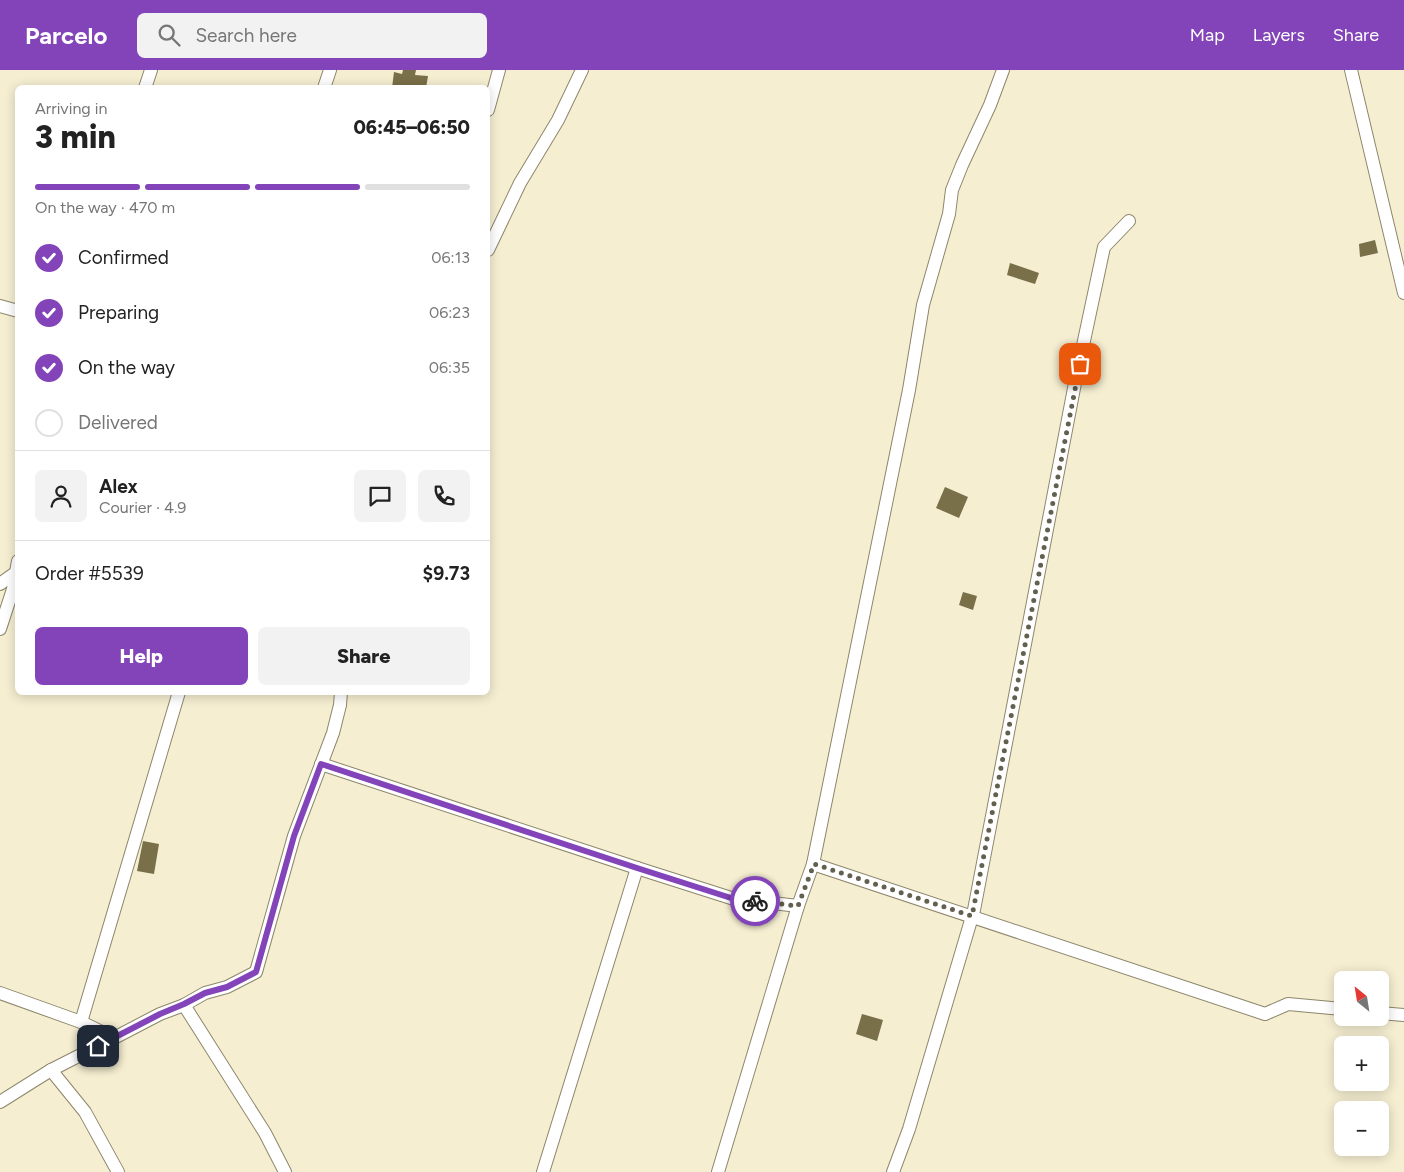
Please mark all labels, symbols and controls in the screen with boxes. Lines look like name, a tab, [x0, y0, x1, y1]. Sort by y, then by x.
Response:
search box	[137, 13, 487, 58]
text: Parcelo	[25, 21, 107, 50]
icon: search	[155, 21, 183, 49]
text: Search here	[195, 24, 297, 47]
text: Map	[1190, 24, 1225, 46]
text: Layers	[1253, 24, 1305, 46]
text: Share	[1333, 24, 1379, 46]
text: Arriving in	[35, 99, 107, 118]
text: 06:45–06:50	[353, 116, 470, 139]
text: 3 min	[35, 118, 116, 156]
text: On the way · 470 m	[35, 198, 175, 217]
icon: check	[35, 244, 63, 272]
text: Confirmed	[78, 246, 169, 269]
text: 06:13	[431, 248, 470, 267]
icon: check	[35, 299, 63, 327]
text: Preparing	[78, 301, 159, 324]
text: 06:23	[429, 303, 470, 322]
pin	[1059, 343, 1101, 385]
icon: bag	[1066, 350, 1094, 378]
icon: check	[35, 354, 63, 382]
text: On the way	[78, 356, 175, 379]
text: 06:35	[429, 358, 470, 377]
text: Delivered	[78, 411, 158, 434]
button: person	[35, 470, 87, 522]
button: chat	[354, 470, 406, 522]
button: phone	[418, 470, 470, 522]
text: Alex	[99, 475, 138, 498]
text: Courier · 4.9	[99, 498, 186, 517]
text: Order #5539	[35, 562, 144, 585]
text: $9.73	[423, 562, 470, 585]
button: Help	[35, 627, 248, 685]
button: Share	[258, 627, 470, 685]
courier	[730, 876, 780, 926]
icon: bike	[741, 887, 769, 915]
north arrow	[1334, 971, 1389, 1026]
map controls	[1334, 971, 1389, 1156]
pin	[77, 1025, 119, 1067]
icon: home	[84, 1032, 112, 1060]
button: +	[1334, 1036, 1389, 1091]
button: −	[1334, 1101, 1389, 1156]

